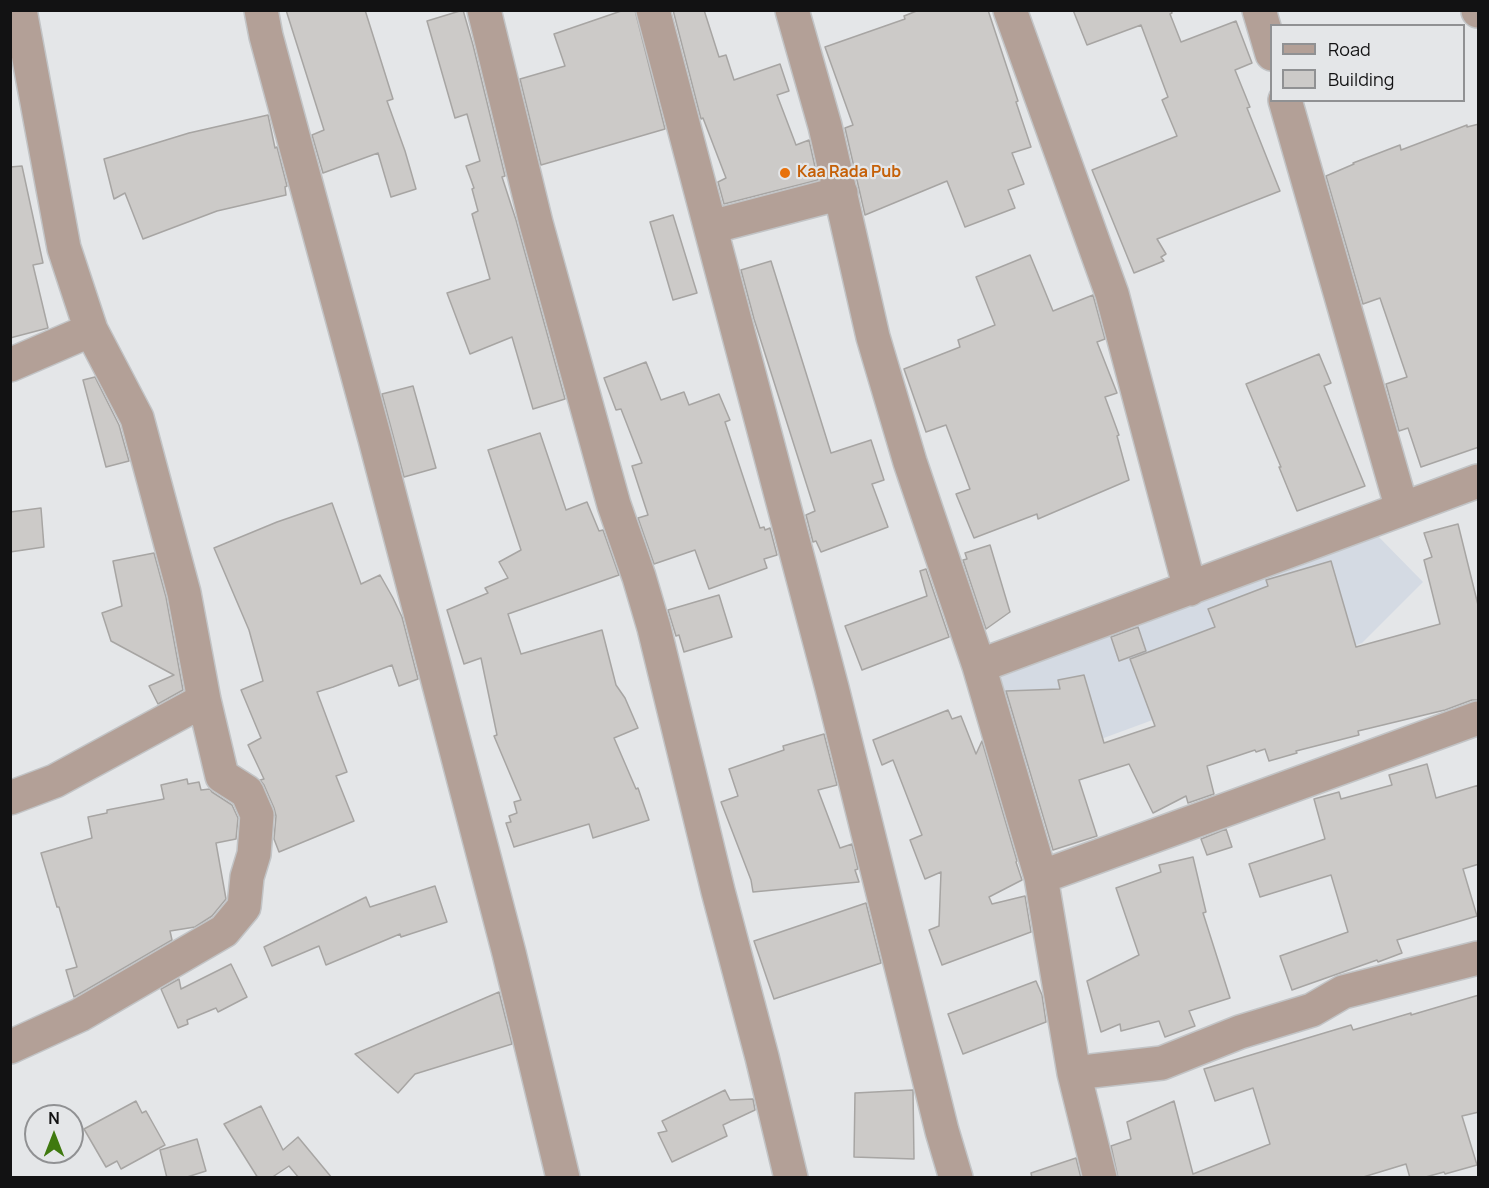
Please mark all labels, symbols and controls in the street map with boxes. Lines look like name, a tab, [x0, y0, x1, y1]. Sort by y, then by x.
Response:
legend	[1270, 24, 1465, 102]
text: Road	[1328, 37, 1371, 61]
text: Building	[1328, 67, 1394, 91]
place label: Kaa Rada Pub	[797, 163, 901, 183]
marker: Kaa Rada Pub	[778, 166, 792, 180]
north arrow	[24, 1104, 84, 1164]
text: N	[48, 1107, 60, 1129]

